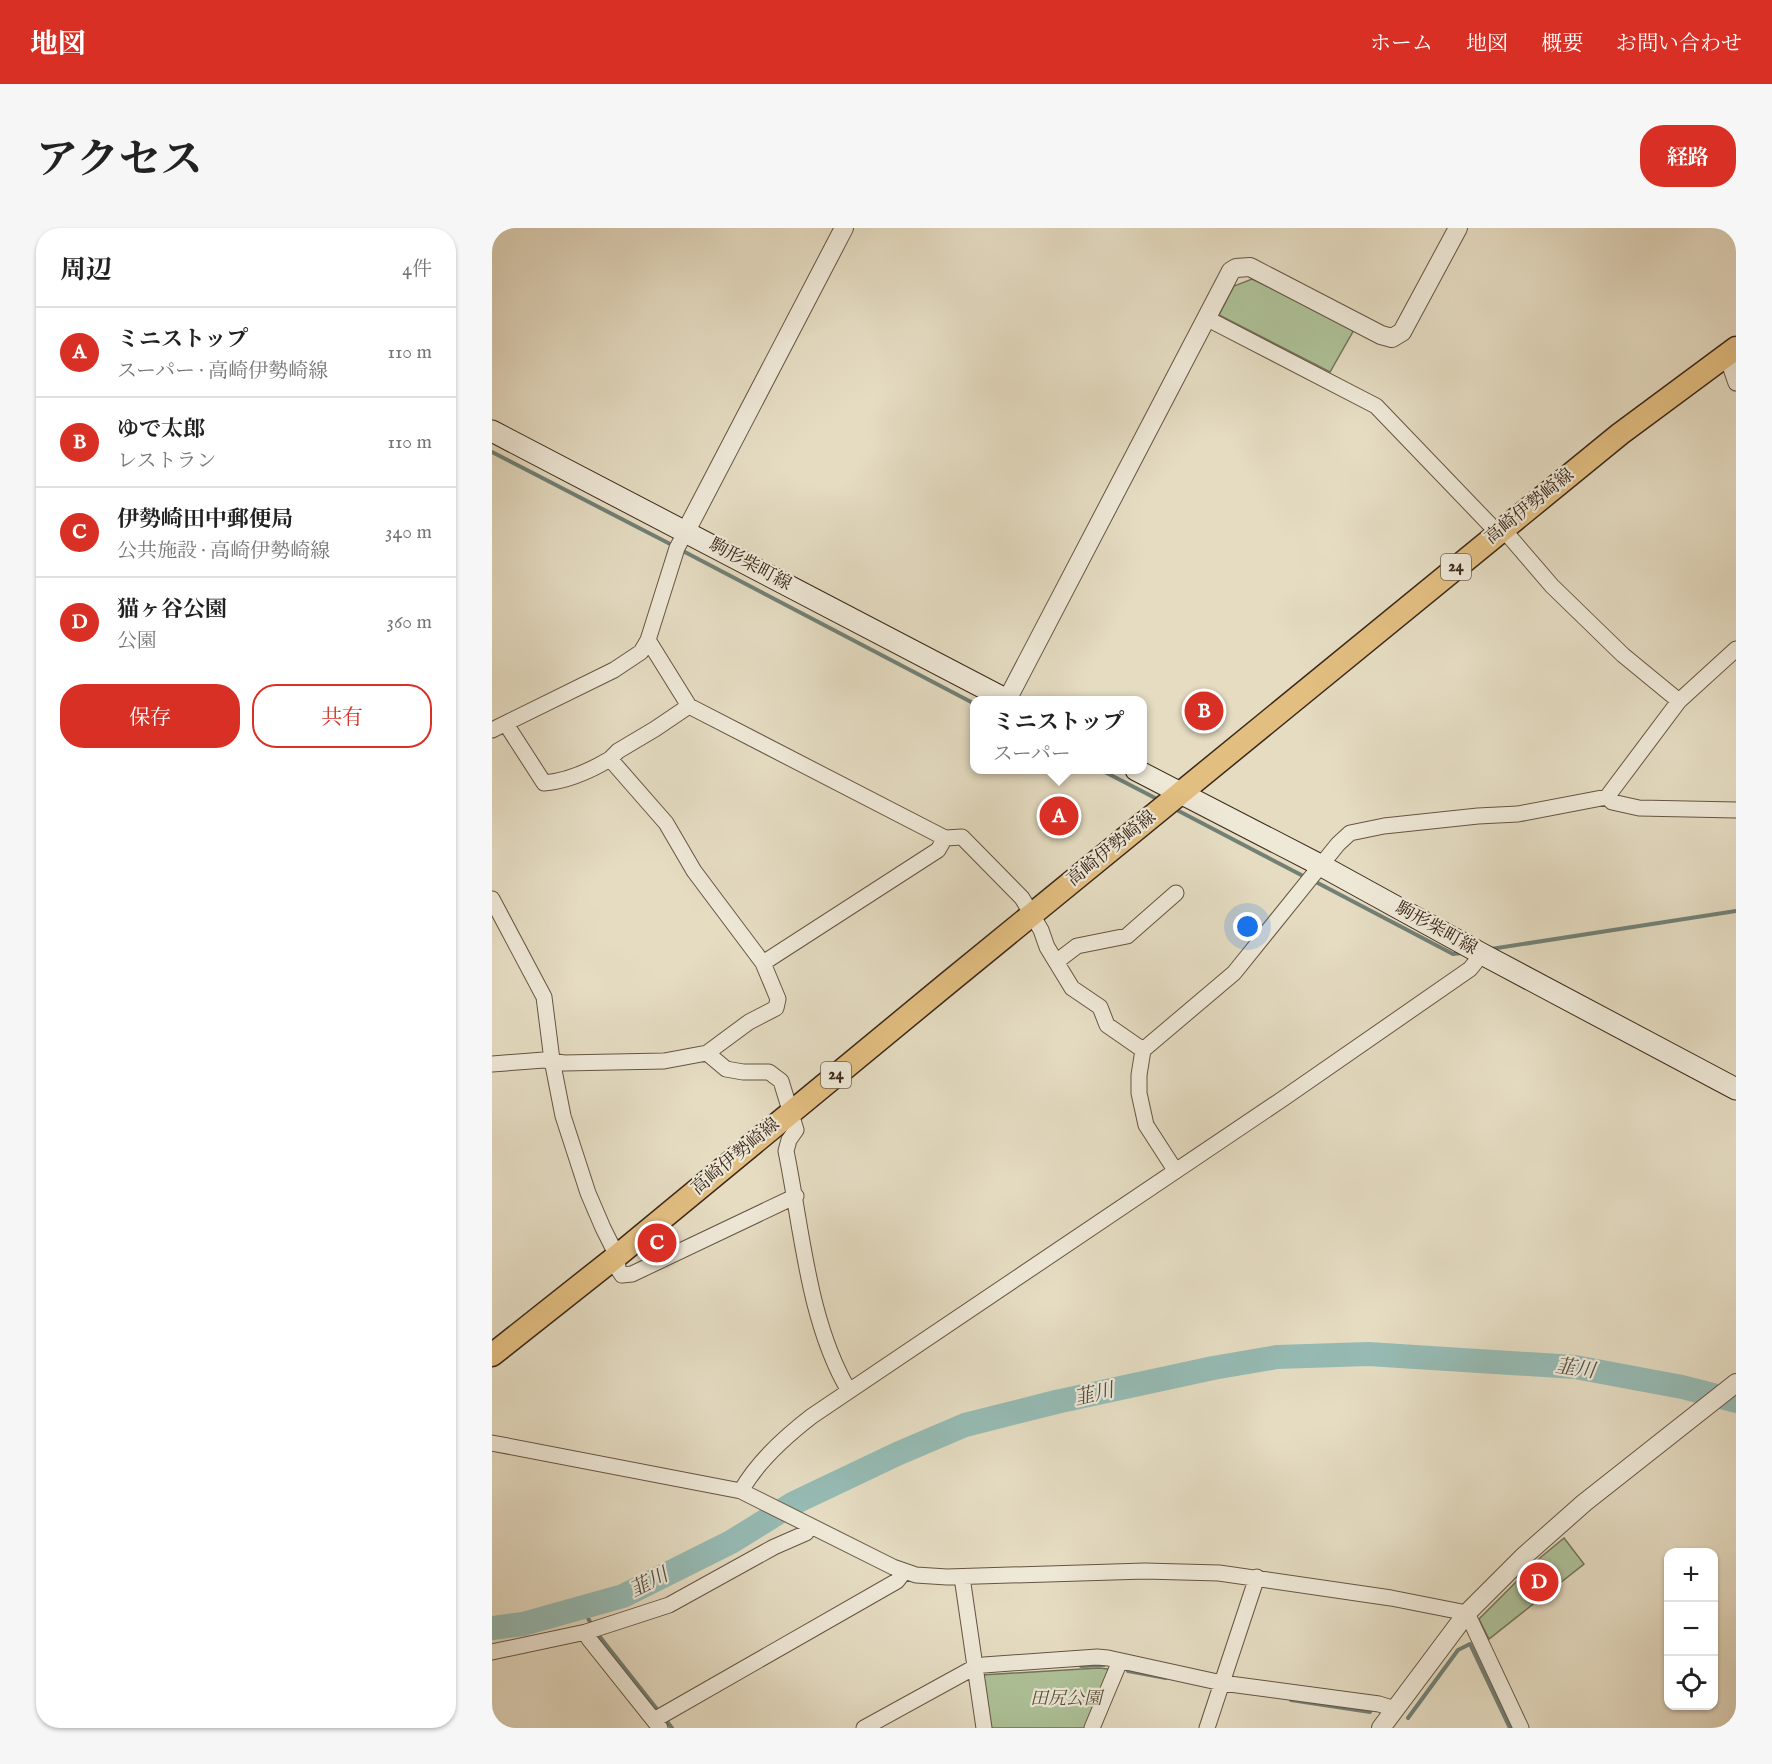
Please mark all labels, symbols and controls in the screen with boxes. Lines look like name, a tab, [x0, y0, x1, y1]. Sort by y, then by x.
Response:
text: 地図	[30, 28, 86, 63]
text: ホーム	[1370, 31, 1433, 58]
text: 地図	[1466, 31, 1508, 58]
text: 概要	[1541, 31, 1583, 58]
text: お問い合わせ	[1616, 31, 1742, 58]
button: 経路	[1640, 125, 1736, 187]
text: アクセス	[36, 135, 203, 188]
text: 周辺	[60, 254, 112, 287]
text: 4件	[402, 257, 432, 282]
text: ミニストップ	[117, 326, 248, 354]
text: A	[73, 340, 86, 365]
text: 110 m	[388, 340, 432, 365]
text: スーパー · 高崎伊勢崎線	[117, 359, 328, 384]
text: ゆで太郎	[117, 416, 205, 444]
text: B	[73, 430, 86, 455]
text: 110 m	[388, 430, 432, 455]
text: レストラン	[117, 449, 216, 474]
street label: 高崎伊勢崎線	[1481, 464, 1579, 550]
text: 伊勢崎田中郵便局	[117, 506, 293, 534]
text: C	[72, 520, 87, 545]
text: 340 m	[385, 520, 432, 545]
street label: 駒形柴町線	[705, 534, 795, 596]
text: 公共施設 · 高崎伊勢崎線	[117, 539, 330, 564]
road number: 24	[1441, 554, 1471, 580]
text: 猫ヶ谷公園	[117, 596, 227, 624]
text: D	[71, 610, 88, 635]
text: 360 m	[386, 610, 432, 635]
text: 公園	[117, 629, 157, 654]
button: 保存	[60, 684, 240, 748]
button: 共有	[252, 684, 432, 748]
pin: B	[1184, 688, 1224, 734]
popup	[970, 696, 1147, 774]
text: ミニストップ	[993, 709, 1124, 737]
text: スーパー	[993, 742, 1071, 767]
pin: A	[1040, 794, 1078, 838]
street label: 高崎伊勢崎線	[1063, 806, 1161, 892]
street label: 駒形柴町線	[1391, 897, 1481, 961]
your location	[1233, 912, 1262, 941]
road number: 24	[821, 1062, 851, 1088]
street label: 高崎伊勢崎線	[687, 1113, 785, 1201]
pin: C	[638, 1220, 676, 1266]
water label: 韮川	[1553, 1354, 1599, 1384]
water label: 韮川	[1072, 1378, 1118, 1412]
map controls	[1664, 1548, 1718, 1710]
button: +	[1664, 1548, 1718, 1602]
pin: D	[1520, 1560, 1558, 1604]
water label: 韮川	[626, 1562, 674, 1603]
button: −	[1664, 1602, 1718, 1656]
button: locate	[1664, 1656, 1718, 1710]
park label: 田尻公園	[1030, 1688, 1105, 1711]

